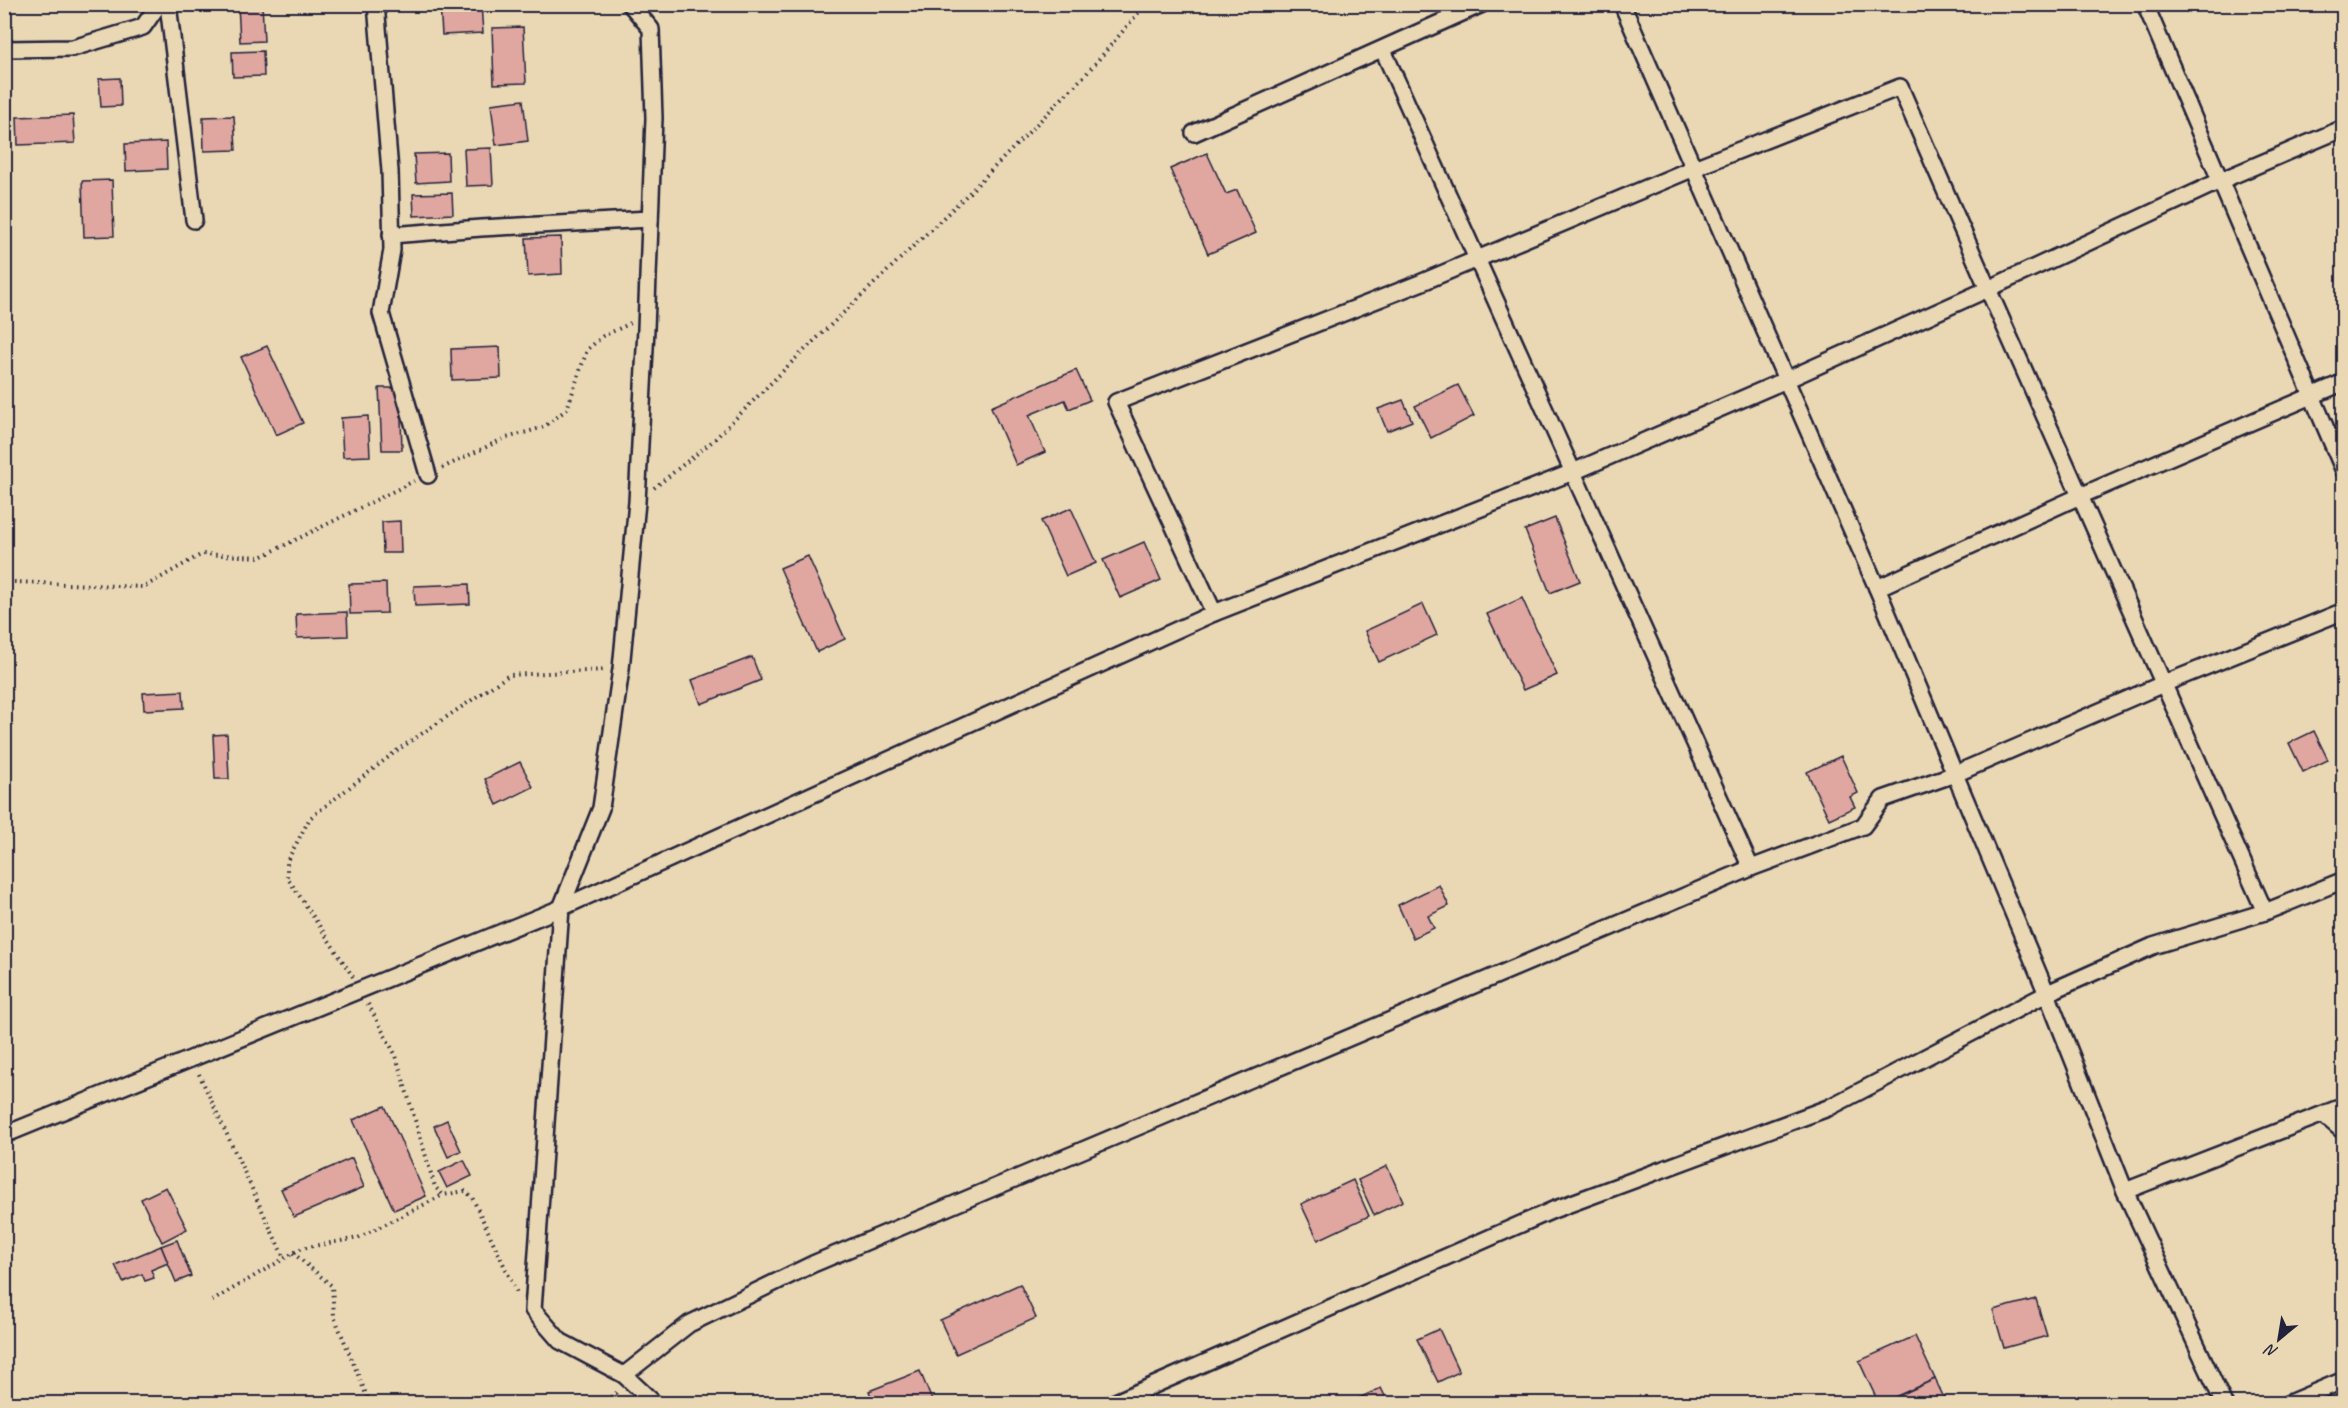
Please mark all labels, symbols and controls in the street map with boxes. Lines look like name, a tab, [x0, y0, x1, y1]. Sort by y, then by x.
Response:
north arrow	[2249, 1309, 2309, 1369]
text: N	[2260, 1338, 2281, 1362]

